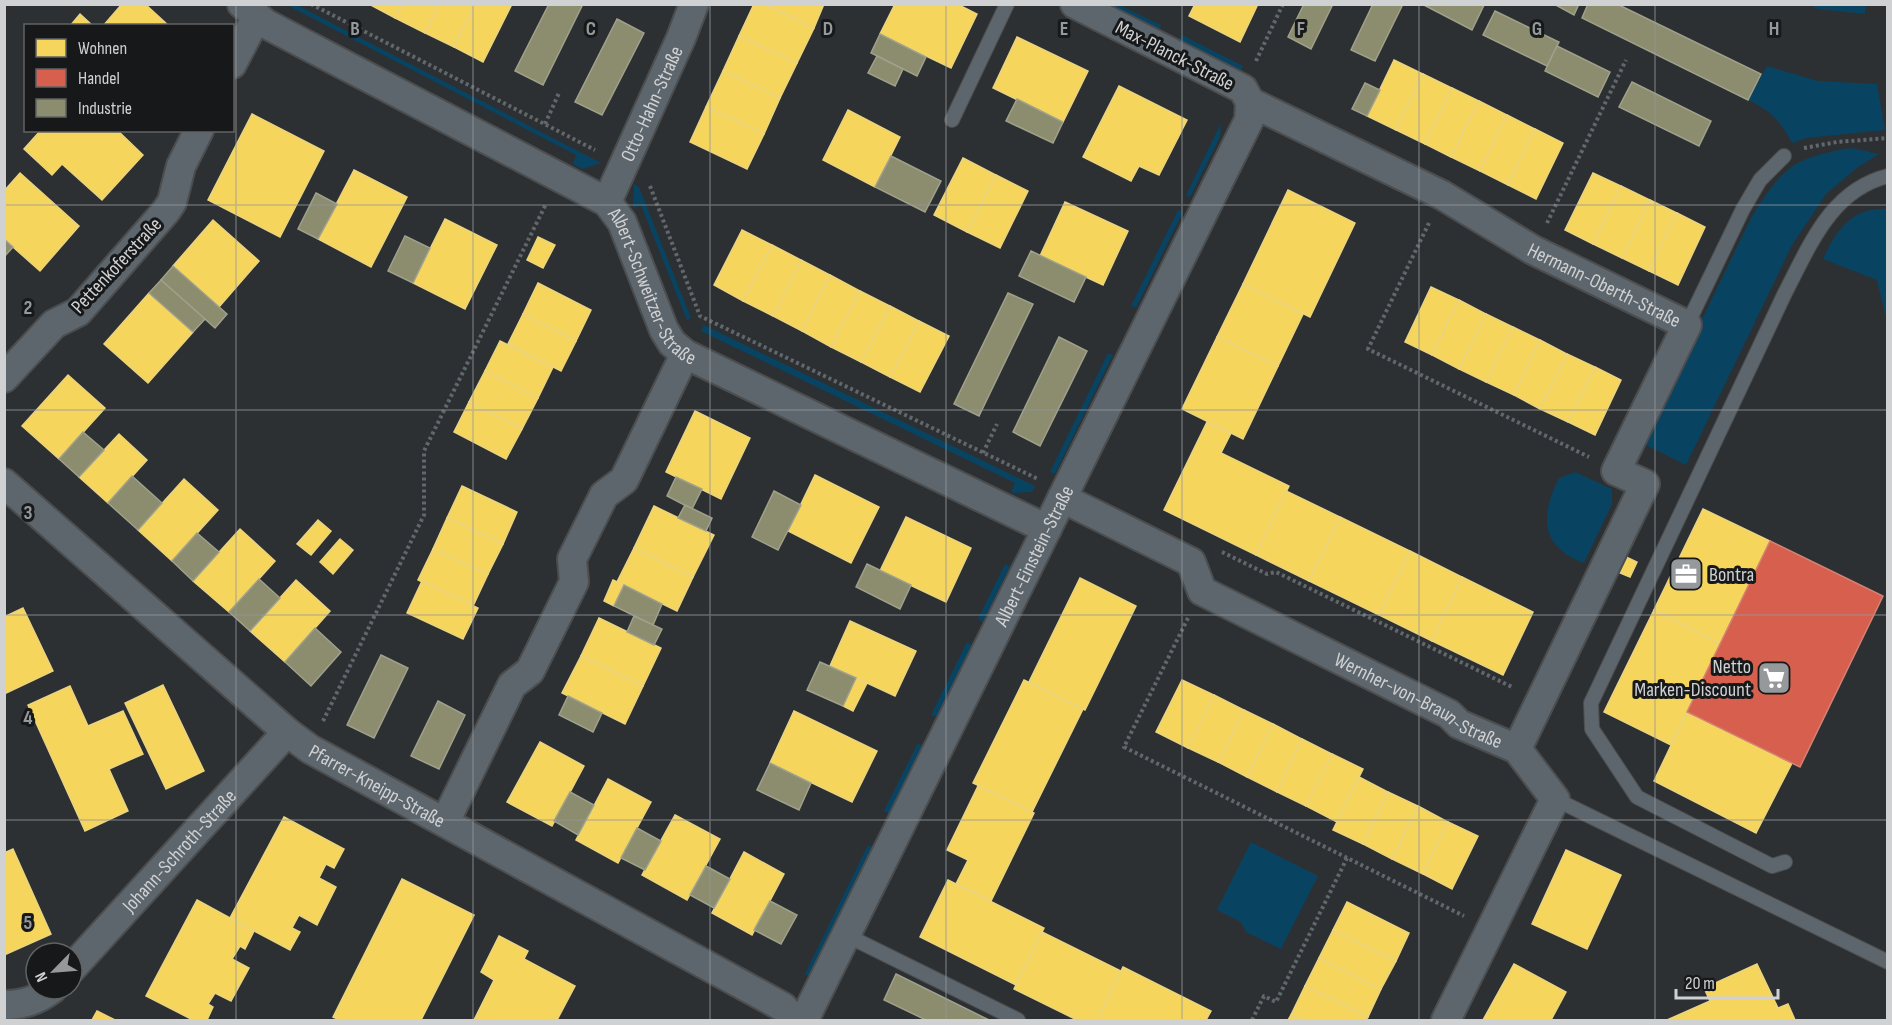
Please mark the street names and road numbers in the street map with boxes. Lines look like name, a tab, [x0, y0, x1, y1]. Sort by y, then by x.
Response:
street label: Max-Planck-Straße	[1111, 16, 1238, 96]
street label: Otto-Hahn-Straße	[616, 42, 689, 165]
street label: Albert-Schweitzer-Straße	[602, 202, 700, 371]
street label: Pettenkoferstraße	[66, 213, 167, 319]
street label: Hermann-Oberth-Straße	[1523, 238, 1684, 333]
street label: Albert-Einstein-Straße	[989, 482, 1079, 631]
street label: Wernher-von-Braun-Straße	[1330, 648, 1506, 754]
street label: Pfarrer-Kneipp-Straße	[304, 740, 449, 833]
street label: Johann-Schroth-Straße	[117, 785, 242, 918]

